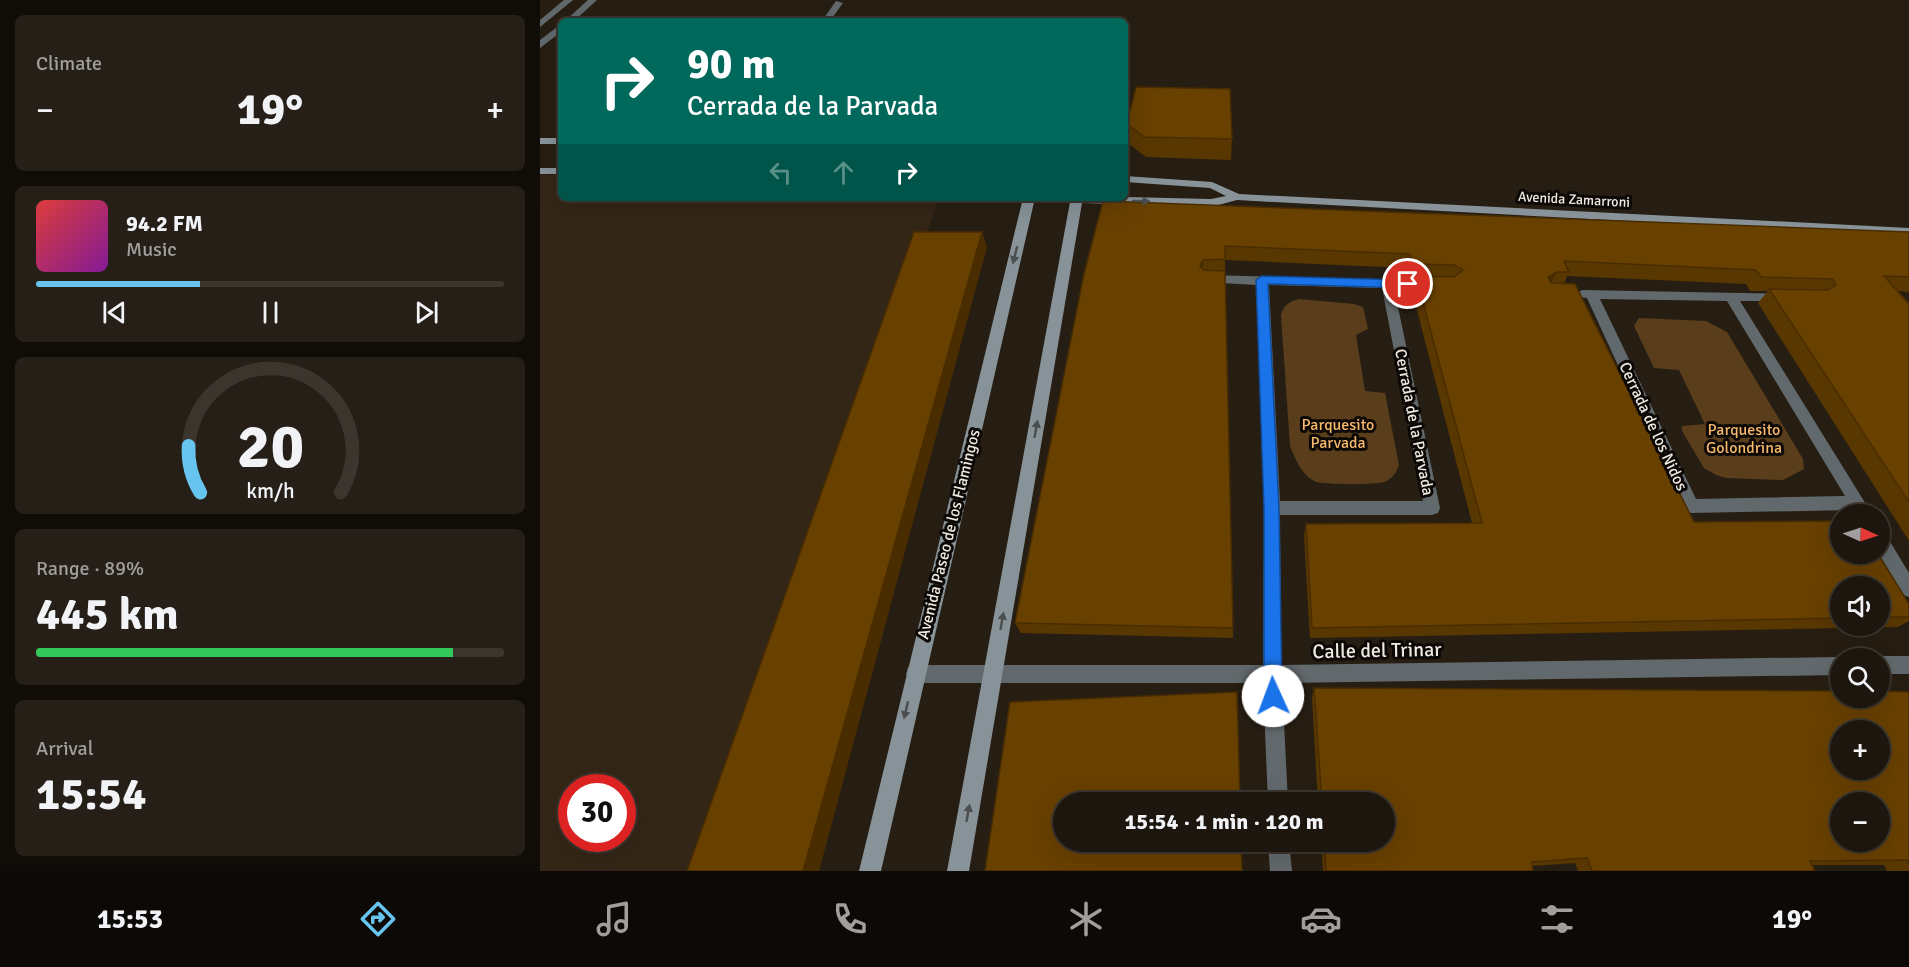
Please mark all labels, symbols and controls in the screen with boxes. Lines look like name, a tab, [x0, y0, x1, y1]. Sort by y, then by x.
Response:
text: 90 m	[687, 39, 776, 90]
icon: right	[588, 42, 666, 120]
text: Climate	[36, 51, 102, 76]
text: 19°	[237, 82, 303, 137]
text: −	[36, 90, 54, 131]
text: +	[486, 90, 504, 131]
text: Cerrada de la Parvada	[687, 90, 938, 123]
icon: left	[764, 156, 797, 189]
icon: ahead	[827, 156, 860, 189]
icon: right	[890, 156, 923, 189]
street label: Avenida Zamarroni	[1517, 188, 1630, 211]
one-way arrow	[1131, 196, 1150, 206]
text: 94.2 FM	[126, 210, 203, 237]
text: Music	[126, 237, 177, 262]
one-way arrow	[1010, 246, 1020, 264]
pin	[1382, 258, 1433, 309]
icon: arrive	[1391, 267, 1424, 300]
icon: previous	[98, 296, 131, 329]
icon: pause	[254, 296, 287, 329]
icon: next	[410, 296, 443, 329]
street label: Cerrada de la Parvada	[1390, 347, 1438, 497]
street label: Cerrada de los Nidos	[1614, 359, 1692, 494]
text: 20	[236, 408, 304, 485]
park label: Parquesito Parvada	[1302, 415, 1374, 453]
one-way arrow	[1032, 420, 1041, 439]
park label: Parquesito Golondrina	[1706, 420, 1782, 458]
street label: Avenida Paseo de los Flamingos	[913, 427, 985, 641]
text: km/h	[246, 478, 294, 504]
north arrow	[1830, 504, 1890, 564]
map controls	[1830, 504, 1890, 852]
text: Range · 89%	[36, 556, 144, 581]
button: sound	[1830, 576, 1890, 636]
text: 445 km	[36, 587, 179, 642]
one-way arrow	[998, 612, 1007, 631]
street label: Calle del Trinar	[1312, 637, 1442, 664]
button: search	[1830, 648, 1890, 708]
position arrow	[1241, 664, 1305, 728]
one-way arrow	[901, 701, 911, 719]
button: +	[1830, 720, 1890, 780]
text: Arrival	[36, 736, 94, 761]
text: 15:54	[36, 767, 146, 822]
speed limit sign: 30	[558, 774, 636, 852]
button: −	[1830, 792, 1890, 852]
one-way arrow	[964, 804, 973, 823]
text: 15:54 · 1 min · 120 m	[1124, 808, 1324, 835]
icon: directions	[357, 898, 399, 940]
icon: music	[593, 898, 635, 940]
icon: phone	[829, 898, 871, 940]
icon: climate	[1065, 898, 1107, 940]
icon: car	[1300, 898, 1342, 940]
icon: filters	[1536, 898, 1578, 940]
text: 15:53	[97, 903, 163, 936]
text: 19°	[1772, 903, 1812, 936]

